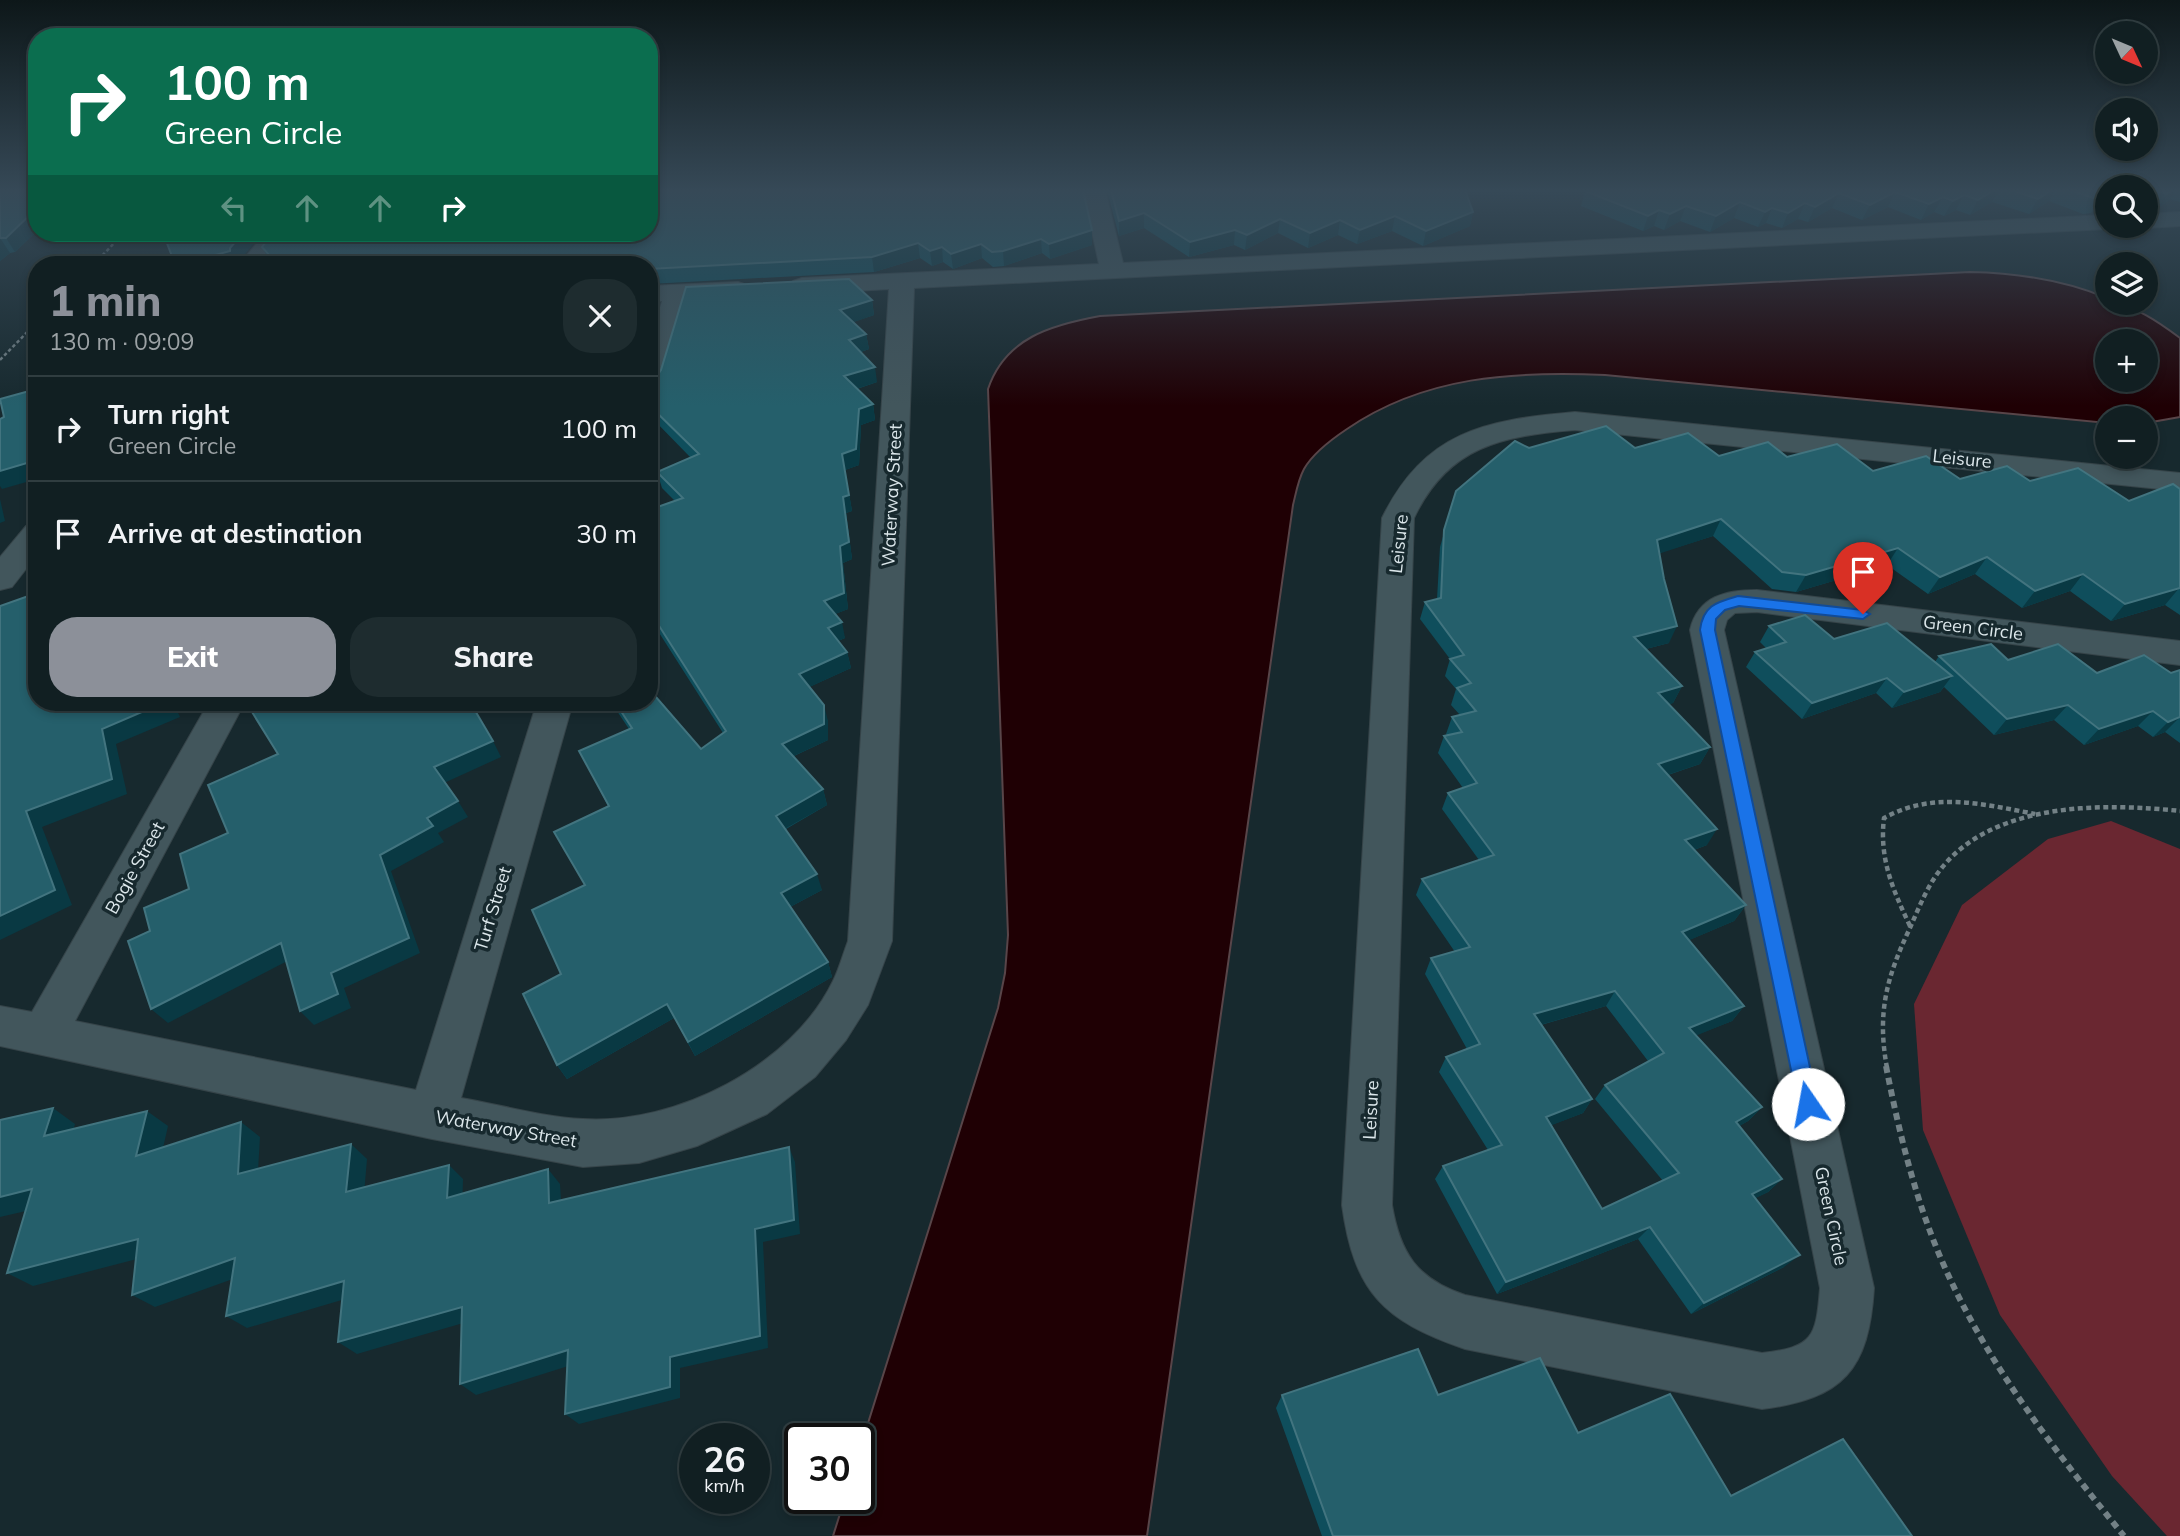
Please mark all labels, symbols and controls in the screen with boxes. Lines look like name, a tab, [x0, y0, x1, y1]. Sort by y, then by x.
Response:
north arrow	[2095, 21, 2158, 84]
map controls	[2095, 21, 2158, 469]
text: 100 m	[164, 51, 310, 112]
icon: right	[49, 56, 140, 147]
button: sound	[2095, 98, 2158, 161]
text: Green Circle	[164, 112, 343, 152]
button: search	[2095, 175, 2158, 238]
icon: left	[215, 189, 253, 227]
icon: ahead	[288, 189, 326, 227]
icon: ahead	[361, 189, 399, 227]
icon: right	[434, 189, 472, 227]
button: layers	[2095, 252, 2158, 315]
text: 1 min	[49, 274, 162, 327]
button: close	[563, 279, 637, 353]
text: 130 m · 09:09	[49, 327, 194, 356]
button: +	[2095, 329, 2158, 392]
text: Turn right	[108, 398, 229, 431]
button: −	[2095, 406, 2158, 469]
icon: right	[49, 410, 87, 448]
text: 100 m	[561, 412, 637, 445]
street label: Waterway Street	[876, 423, 907, 567]
text: Green Circle	[108, 431, 236, 460]
street label: Leisure	[1931, 444, 1993, 473]
street label: Leisure	[1384, 513, 1413, 575]
icon: arrive	[49, 515, 87, 553]
text: Arrive at destination	[108, 517, 363, 550]
text: 30 m	[576, 517, 637, 550]
pin	[1833, 542, 1893, 614]
icon: arrive	[1844, 553, 1882, 591]
street label: Green Circle	[1922, 610, 2024, 645]
button: Exit	[49, 617, 336, 697]
button: Share	[350, 617, 637, 697]
street label: Bogie Street	[100, 818, 169, 918]
street label: Turf Street	[469, 864, 516, 954]
position arrow	[1771, 1067, 1845, 1141]
street label: Leisure	[1357, 1080, 1384, 1140]
street label: Waterway Street	[434, 1105, 579, 1152]
street label: Green Circle	[1810, 1164, 1853, 1267]
speed limit sign: 30	[784, 1423, 875, 1514]
text: 26	[703, 1437, 746, 1481]
text: km/h	[704, 1474, 745, 1497]

